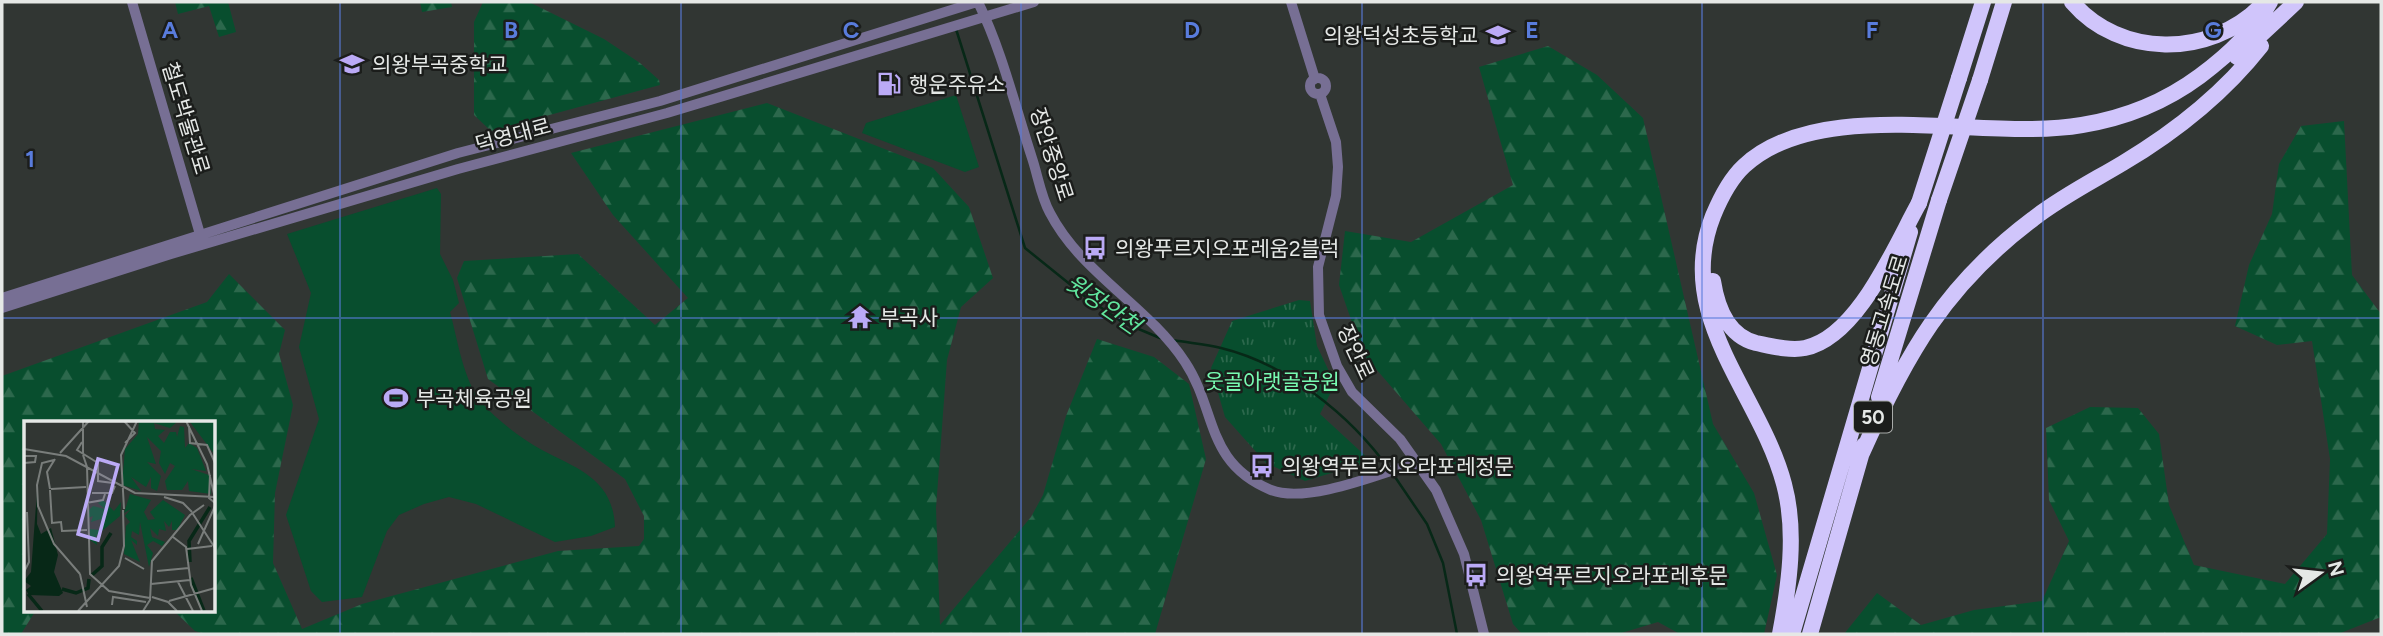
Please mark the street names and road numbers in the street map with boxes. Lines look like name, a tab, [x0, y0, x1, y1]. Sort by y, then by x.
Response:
street label: 철도박물관로	[157, 59, 215, 177]
street label: 장안중앙로	[1025, 104, 1079, 204]
street label: 덕영대로	[472, 113, 554, 157]
street label: 영동고속도로	[1855, 252, 1913, 370]
street label: 장안로	[1332, 320, 1380, 384]
road number: 50	[1854, 402, 1892, 432]

